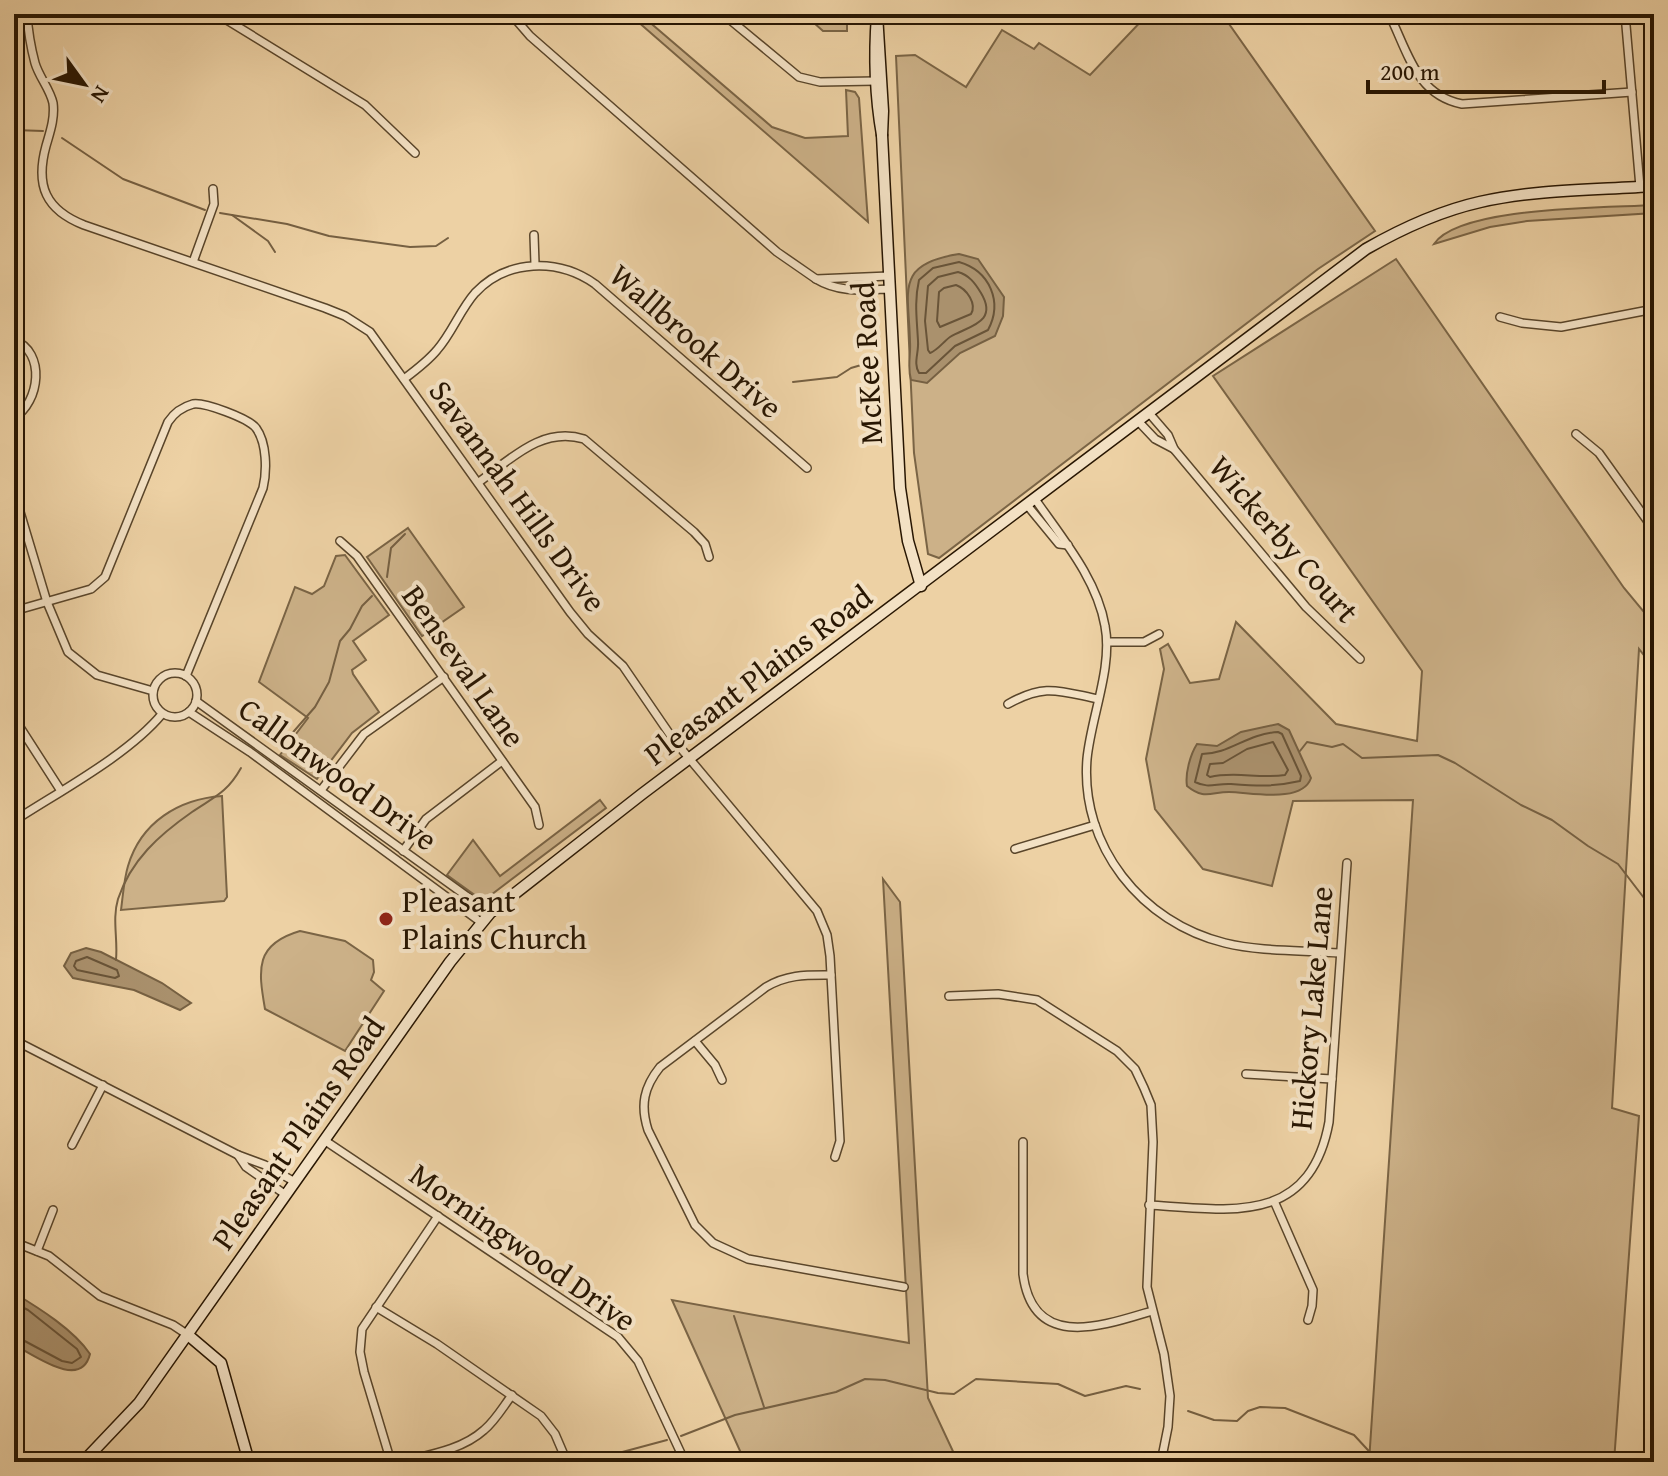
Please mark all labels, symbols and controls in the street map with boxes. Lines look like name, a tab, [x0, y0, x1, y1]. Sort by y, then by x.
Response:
north arrow	[44, 44, 124, 124]
scale bar	[1368, 44, 1604, 94]
text: 200 m	[1380, 54, 1440, 89]
text: N	[83, 80, 118, 110]
street label: Wallbrook Drive	[599, 252, 793, 429]
street label: McKee Road	[839, 280, 894, 446]
street label: Savannah Hills Drive	[418, 370, 619, 621]
street label: Wickerby Court	[1198, 444, 1371, 633]
street label: Pleasant Plains Road	[634, 573, 882, 776]
street label: Benseval Lane	[391, 575, 538, 757]
street label: Callonwood Drive	[229, 685, 447, 862]
place label: Pleasant Plains Church	[402, 877, 587, 961]
street label: Hickory Lake Lane	[1276, 884, 1345, 1132]
marker: Pleasant Plains Church	[377, 910, 395, 928]
street label: Pleasant Plains Road	[199, 1006, 396, 1259]
street label: Morningwood Drive	[400, 1151, 646, 1343]

